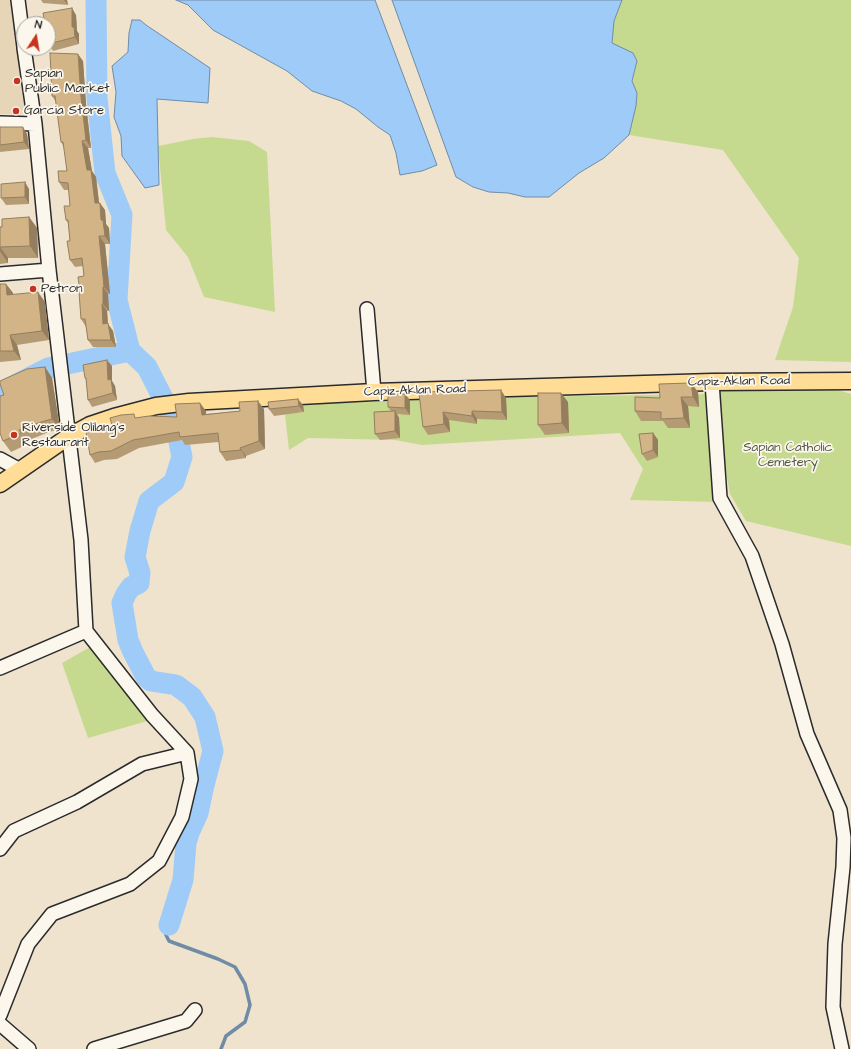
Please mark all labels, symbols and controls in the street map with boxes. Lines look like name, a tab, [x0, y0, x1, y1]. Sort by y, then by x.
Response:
north arrow	[16, 16, 56, 56]
text: N	[33, 17, 43, 33]
place label: Sapian Public Market	[25, 66, 109, 97]
marker: Sapian Public Market	[12, 76, 22, 86]
place label: Garcia Store	[24, 103, 104, 119]
marker: Garcia Store	[11, 106, 21, 116]
place label: Petron	[41, 281, 83, 297]
marker: Petron	[28, 284, 38, 294]
street label: Capiz-Aklan Road	[688, 373, 790, 391]
street label: Capiz-Aklan Road	[364, 381, 466, 401]
place label: Riverside Olilang's Restaurant	[22, 420, 125, 451]
marker: Riverside Olilang's Restaurant	[9, 430, 19, 440]
park label: Sapian Catholic Cemetery	[743, 440, 833, 471]

